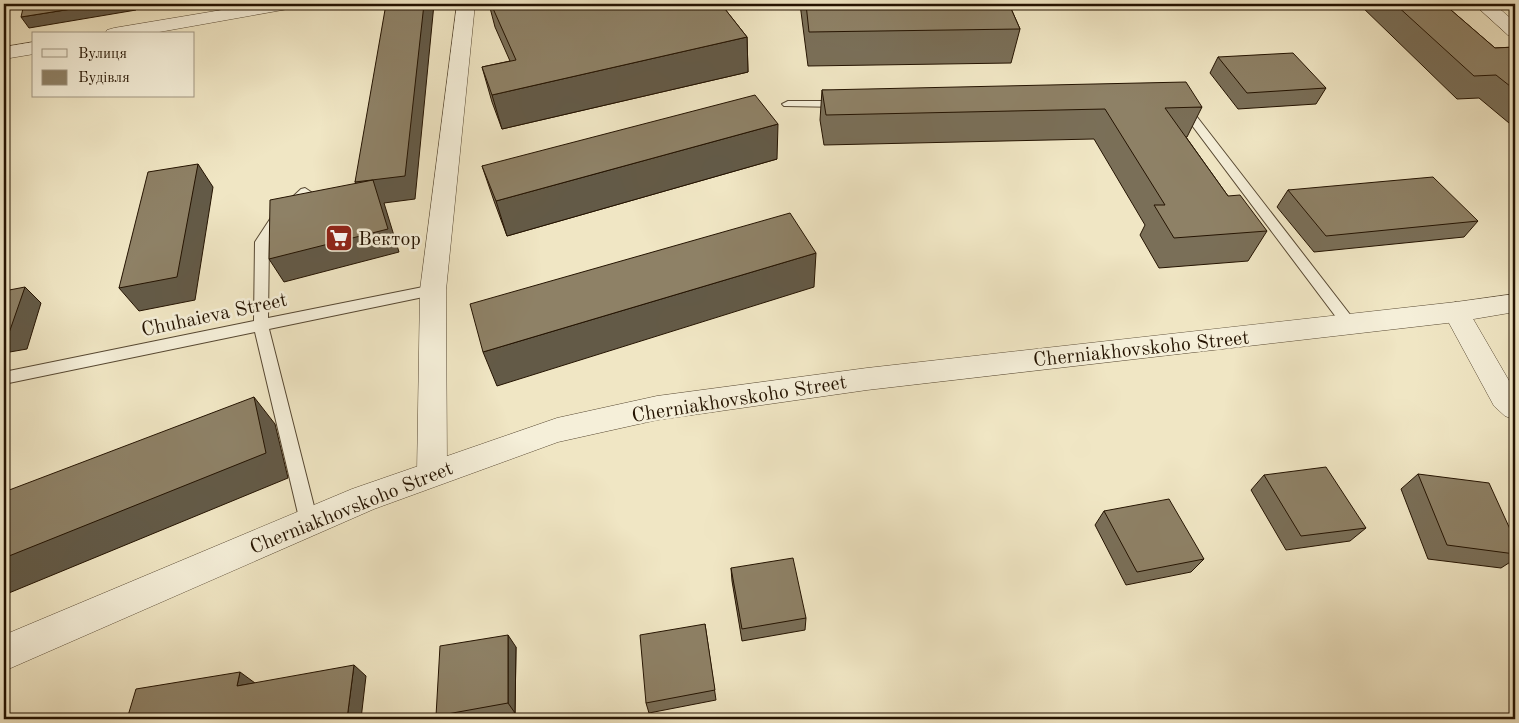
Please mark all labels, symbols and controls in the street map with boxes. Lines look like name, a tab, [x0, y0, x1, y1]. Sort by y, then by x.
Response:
legend	[32, 32, 195, 98]
text: Вулиця	[78, 47, 127, 62]
text: Будівля	[78, 71, 130, 86]
supermarket icon: Вектор	[324, 223, 354, 253]
place label: Вектор	[358, 230, 421, 250]
street label: Chuhaieva Street	[140, 291, 289, 341]
street label: Cherniakhovskoho Street	[1032, 329, 1250, 371]
street label: Cherniakhovskoho Street	[631, 373, 848, 427]
street label: Cherniakhovskoho Street	[247, 459, 456, 559]

